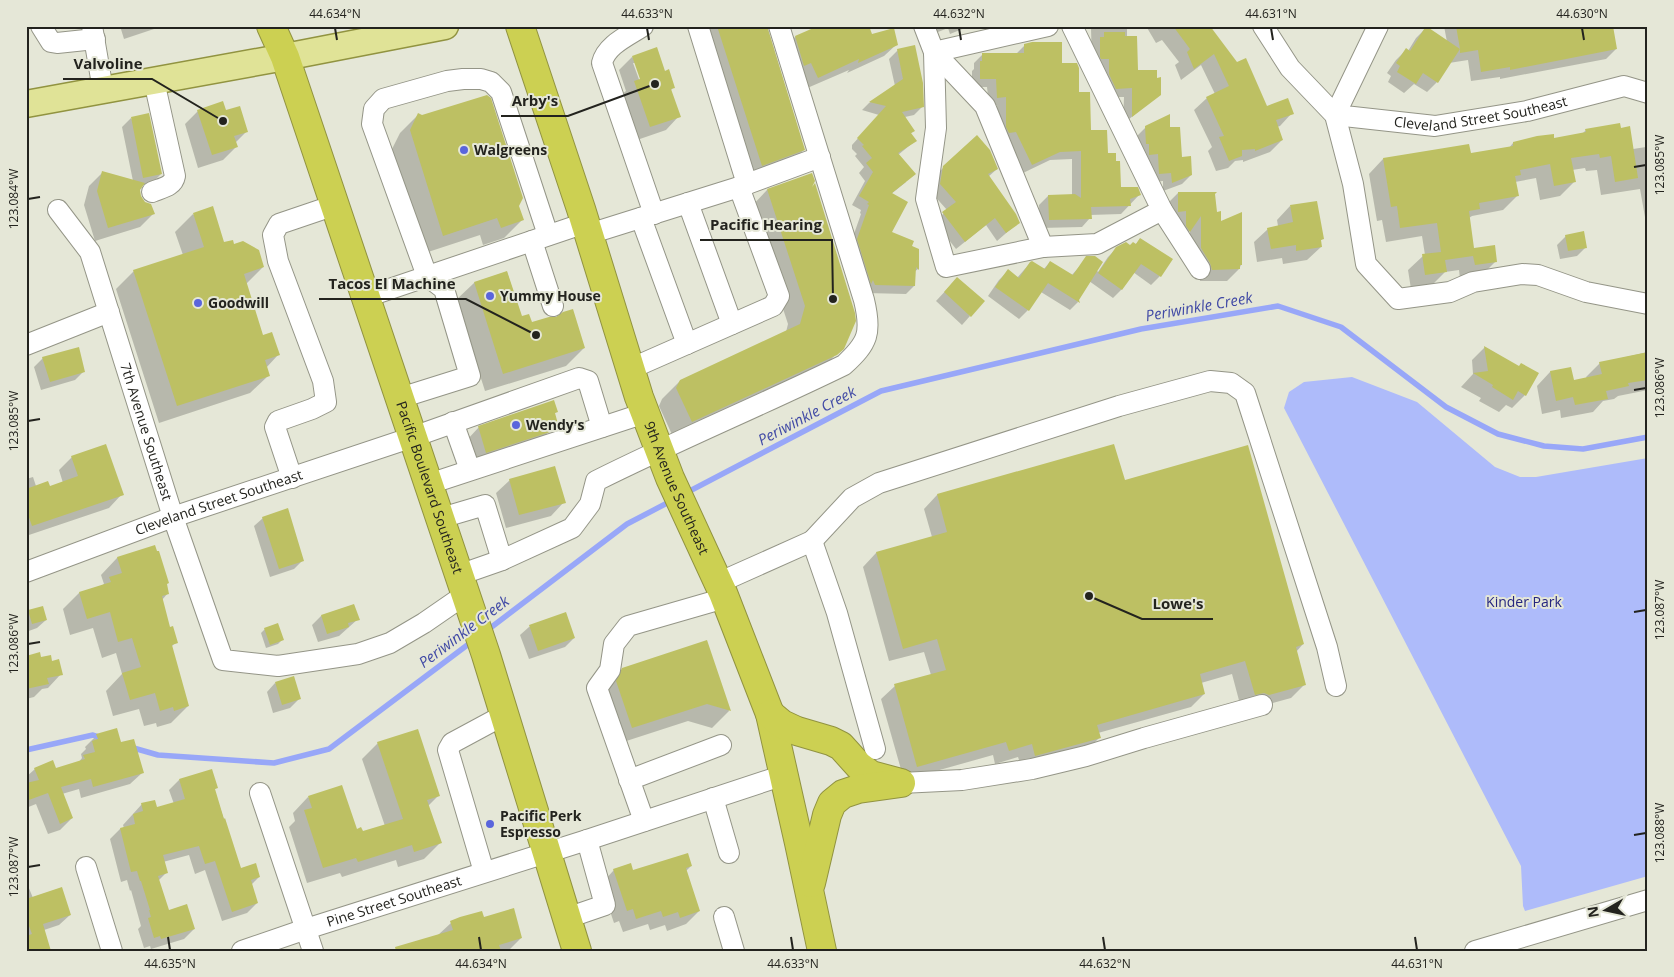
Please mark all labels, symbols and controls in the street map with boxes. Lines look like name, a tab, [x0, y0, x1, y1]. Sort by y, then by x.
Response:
text: 44.634°N	[309, 5, 361, 22]
text: 44.633°N	[621, 5, 673, 22]
text: 44.632°N	[933, 5, 985, 22]
text: 44.631°N	[1245, 5, 1297, 22]
text: 44.630°N	[1556, 5, 1608, 22]
callout: Valvoline	[63, 49, 152, 79]
text: Valvoline	[73, 53, 143, 73]
callout: Arby's	[501, 86, 568, 116]
text: Arby's	[512, 90, 558, 110]
street label: Cleveland Street Southeast	[1393, 91, 1569, 135]
text: 123.085°W	[1651, 135, 1668, 195]
place label: Walgreens	[474, 140, 547, 159]
marker: Walgreens	[458, 144, 470, 156]
text: 123.084°W	[5, 169, 22, 229]
callout: Pacific Hearing	[700, 210, 832, 240]
text: Pacific Hearing	[710, 214, 822, 234]
callout: Tacos El Machine	[319, 269, 466, 299]
text: Tacos El Machine	[328, 273, 456, 293]
place label: Yummy House	[500, 286, 601, 305]
water label: Periwinkle Creek	[1144, 287, 1255, 325]
marker: Yummy House	[484, 290, 496, 302]
place label: Goodwill	[208, 293, 269, 312]
marker: Goodwill	[192, 297, 204, 309]
text: 123.086°W	[1651, 358, 1668, 418]
street label: 7th Avenue Southeast	[116, 360, 177, 503]
water label: Periwinkle Creek	[754, 381, 860, 449]
text: 123.085°W	[5, 391, 22, 451]
street label: Pacific Boulevard Southeast	[392, 398, 468, 576]
place label: Wendy's	[526, 415, 585, 434]
street label: 9th Avenue Southeast	[640, 418, 714, 557]
marker: Wendy's	[510, 419, 522, 431]
street label: Cleveland Street Southeast	[132, 465, 305, 539]
text: 123.087°W	[1651, 580, 1668, 640]
callout: Lowe's	[1142, 589, 1213, 619]
water label: Periwinkle Creek	[414, 590, 513, 672]
park label: Kinder Park	[1486, 592, 1563, 611]
text: Lowe's	[1153, 593, 1203, 613]
text: 123.086°W	[5, 614, 22, 674]
text: 123.088°W	[1651, 803, 1668, 863]
place label: Pacific Perk Espresso	[500, 806, 582, 841]
marker: Pacific Perk Espresso	[484, 818, 496, 830]
text: 123.087°W	[5, 837, 22, 897]
street label: Pine Street Southeast	[324, 870, 464, 931]
north arrow	[1582, 884, 1632, 934]
text: N	[1582, 905, 1603, 919]
text: 44.635°N	[144, 955, 196, 972]
text: 44.634°N	[455, 955, 507, 972]
text: 44.633°N	[767, 955, 819, 972]
text: 44.632°N	[1079, 955, 1131, 972]
text: 44.631°N	[1391, 955, 1443, 972]

